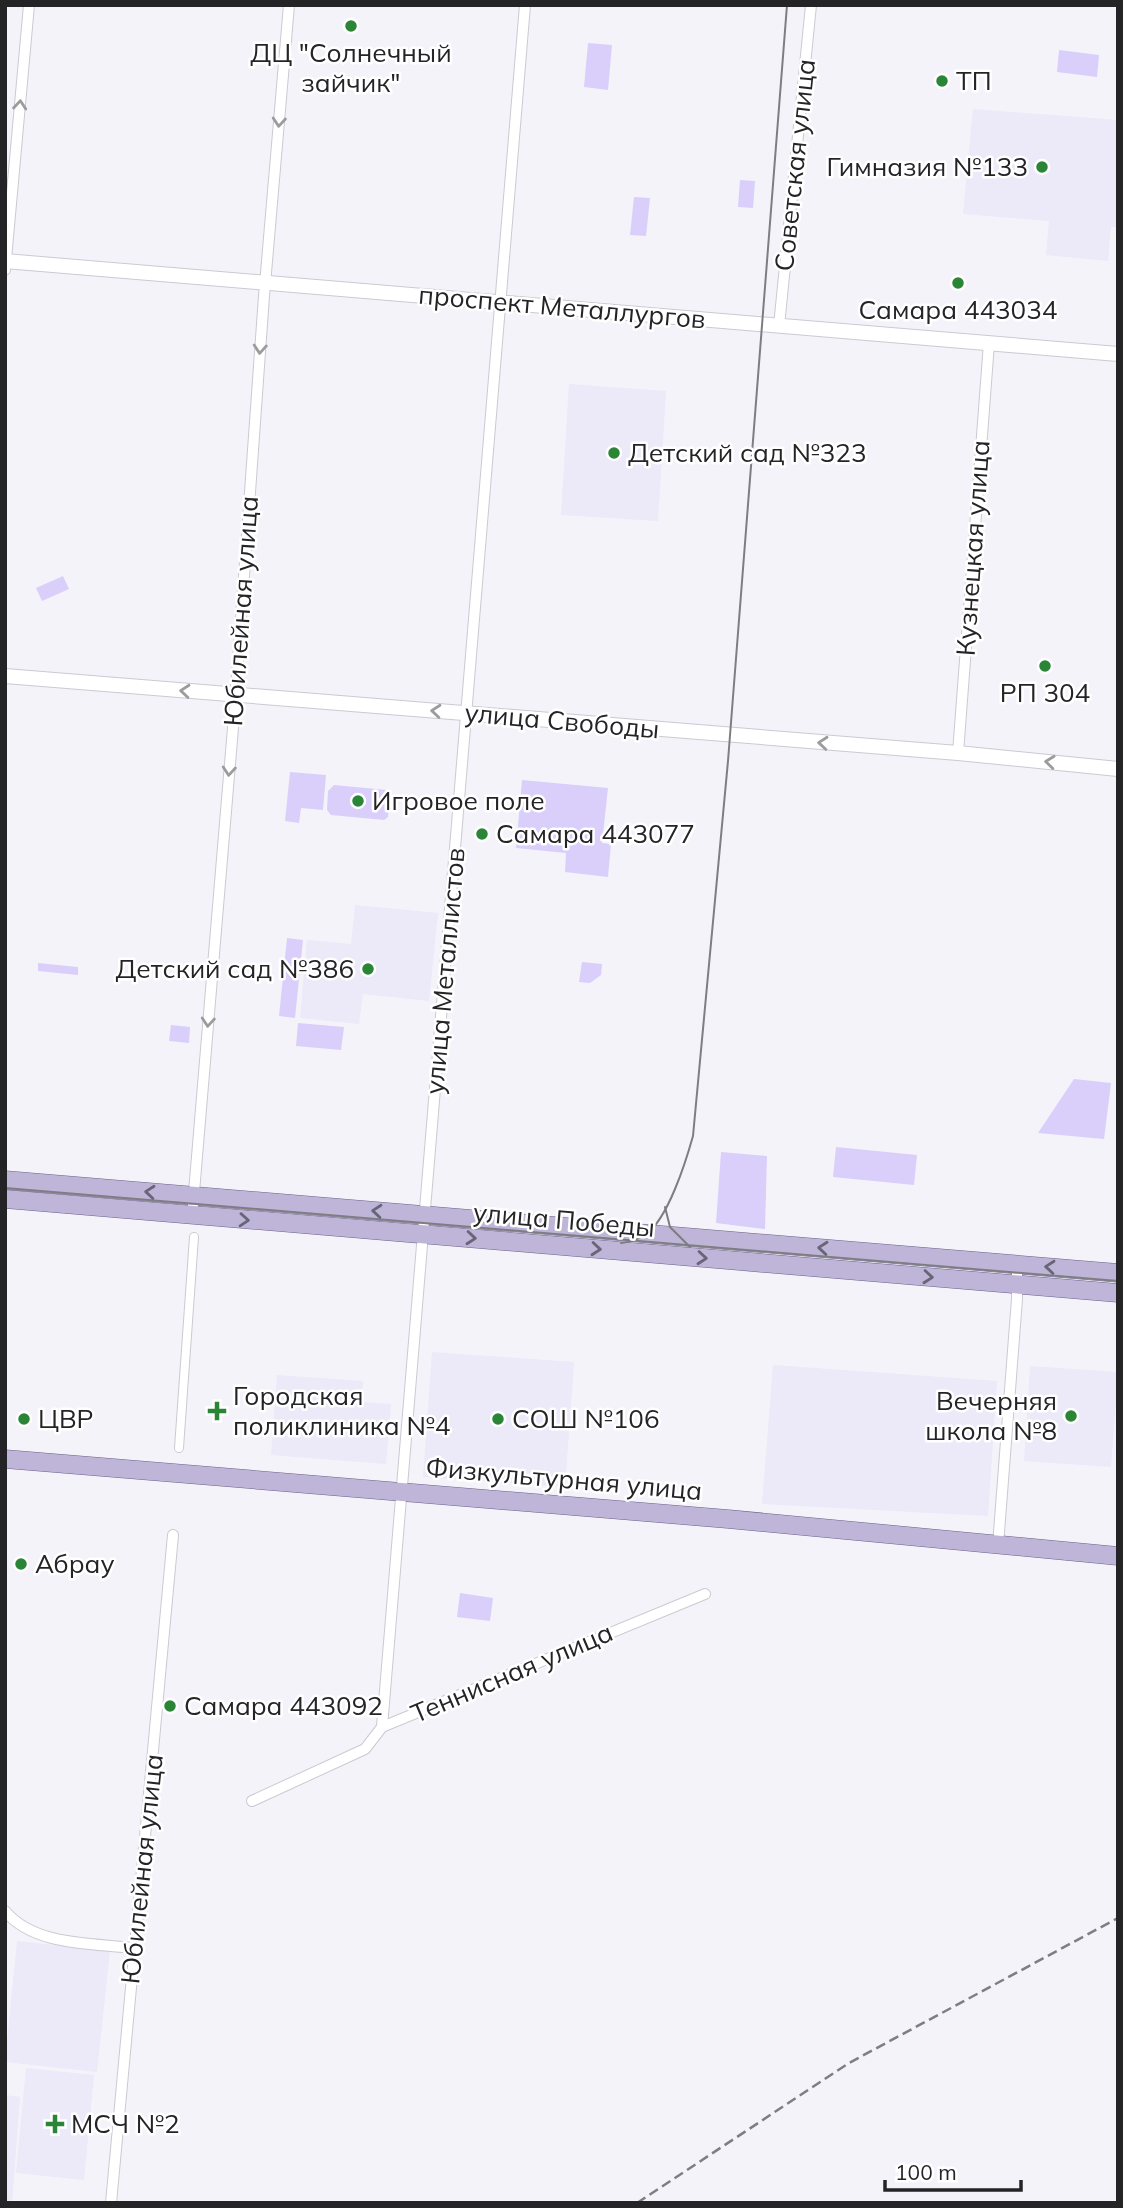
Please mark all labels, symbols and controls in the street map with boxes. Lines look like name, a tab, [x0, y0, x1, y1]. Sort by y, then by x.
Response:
marker: ДЦ "Солнечный зайчик"	[343, 18, 359, 34]
place label: ДЦ "Солнечный зайчик"	[250, 36, 452, 99]
street label: Советская улица	[767, 57, 822, 273]
place label: ТП	[956, 64, 992, 97]
marker: ТП	[934, 73, 950, 89]
one-way arrow	[12, 99, 27, 110]
one-way arrow	[272, 116, 287, 128]
place label: Гимназия №133	[826, 150, 1028, 183]
marker: Гимназия №133	[1034, 159, 1050, 175]
marker: Самара 443034	[950, 275, 966, 291]
street label: проспект Металлургов	[417, 278, 707, 335]
place label: Самара 443034	[859, 293, 1057, 326]
one-way arrow	[253, 344, 268, 355]
place label: Детский сад №323	[628, 436, 867, 469]
street label: Кузнецкая улица	[949, 439, 997, 657]
marker: Детский сад №323	[606, 445, 622, 461]
street label: Юбилейная улица	[216, 495, 265, 727]
marker: РП 304	[1037, 658, 1053, 674]
place label: РП 304	[1000, 676, 1090, 709]
one-way arrow	[179, 684, 190, 699]
street label: улица Свободы	[463, 696, 661, 745]
one-way arrow	[430, 704, 441, 719]
one-way arrow	[817, 736, 828, 751]
one-way arrow	[1044, 755, 1055, 770]
one-way arrow	[222, 766, 237, 777]
place label: Игровое поле	[372, 784, 545, 817]
marker: Игровое поле	[350, 793, 366, 809]
place label: Самара 443077	[496, 817, 695, 850]
marker: Самара 443077	[474, 826, 490, 842]
street label: улица Металлистов	[417, 846, 472, 1096]
place label: Детский сад №386	[115, 952, 354, 985]
marker: Детский сад №386	[360, 961, 376, 977]
one-way arrow	[201, 1017, 216, 1028]
one-way arrow	[144, 1185, 155, 1200]
street label: улица Победы	[472, 1195, 656, 1244]
one-way arrow	[371, 1204, 382, 1219]
one-way arrow	[239, 1212, 250, 1227]
one-way arrow	[466, 1230, 477, 1245]
one-way arrow	[591, 1241, 602, 1256]
one-way arrow	[817, 1241, 828, 1256]
one-way arrow	[696, 1250, 707, 1265]
one-way arrow	[1044, 1260, 1055, 1275]
one-way arrow	[923, 1269, 934, 1284]
place label: Городская поликлиника №4	[233, 1379, 450, 1442]
place label: Вечерняя школа №8	[925, 1384, 1057, 1447]
marker: Городская поликлиника №4	[207, 1401, 227, 1421]
place label: ЦВР	[38, 1402, 94, 1435]
place label: СОШ №106	[512, 1402, 660, 1435]
marker: Вечерняя школа №8	[1063, 1408, 1079, 1424]
marker: ЦВР	[16, 1411, 32, 1427]
marker: СОШ №106	[490, 1411, 506, 1427]
street label: Физкультурная улица	[424, 1450, 704, 1507]
place label: Абрау	[35, 1547, 115, 1580]
marker: Абрау	[13, 1556, 29, 1572]
street label: Теннисная улица	[406, 1615, 618, 1730]
place label: Самара 443092	[184, 1689, 383, 1722]
marker: Самара 443092	[162, 1698, 178, 1714]
street label: Юбилейная улица	[113, 1752, 170, 1986]
place label: МСЧ №2	[71, 2107, 180, 2140]
marker: МСЧ №2	[45, 2114, 65, 2134]
scale bar	[885, 2148, 1021, 2192]
text: 100 m	[895, 2159, 957, 2185]

